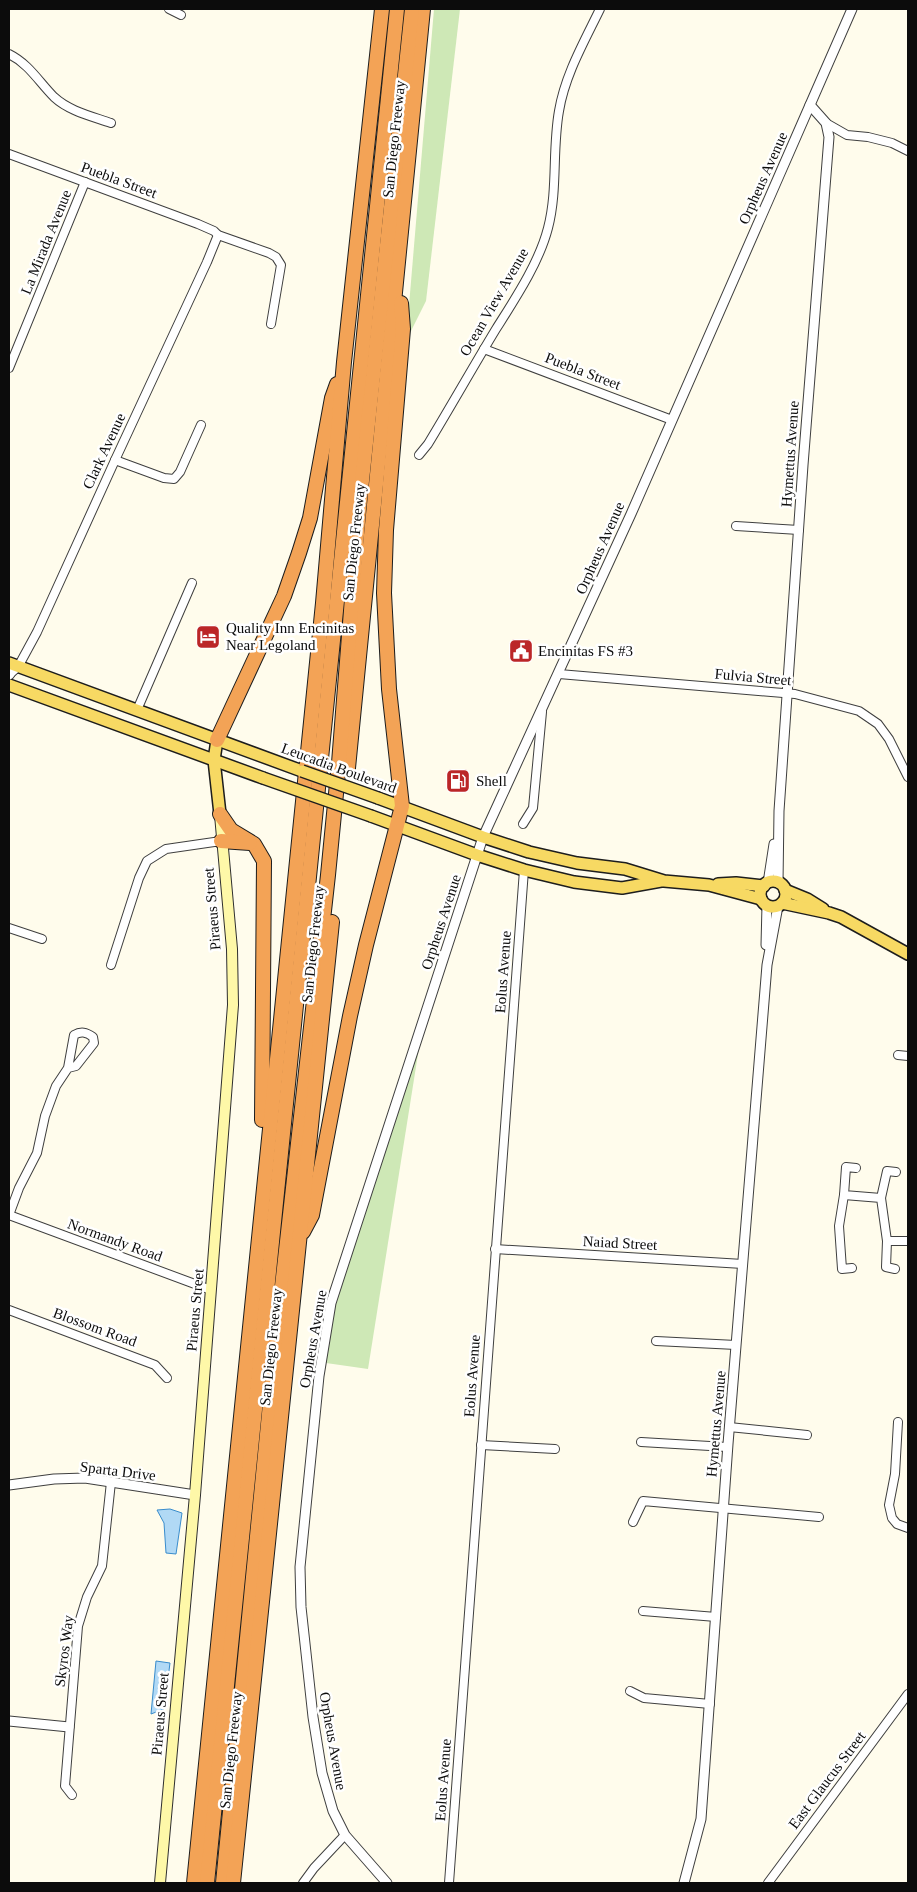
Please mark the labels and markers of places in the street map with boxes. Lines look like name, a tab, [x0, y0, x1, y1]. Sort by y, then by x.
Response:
place label: Quality Inn Encinitas Near Legoland	[226, 620, 354, 653]
hotel icon: Quality Inn Encinitas Near Legoland	[195, 624, 221, 650]
public building icon: Encinitas FS #3	[508, 638, 534, 664]
place label: Encinitas FS #3	[538, 643, 633, 659]
fuel station icon: Shell	[445, 768, 471, 794]
place label: Shell	[476, 773, 507, 789]

